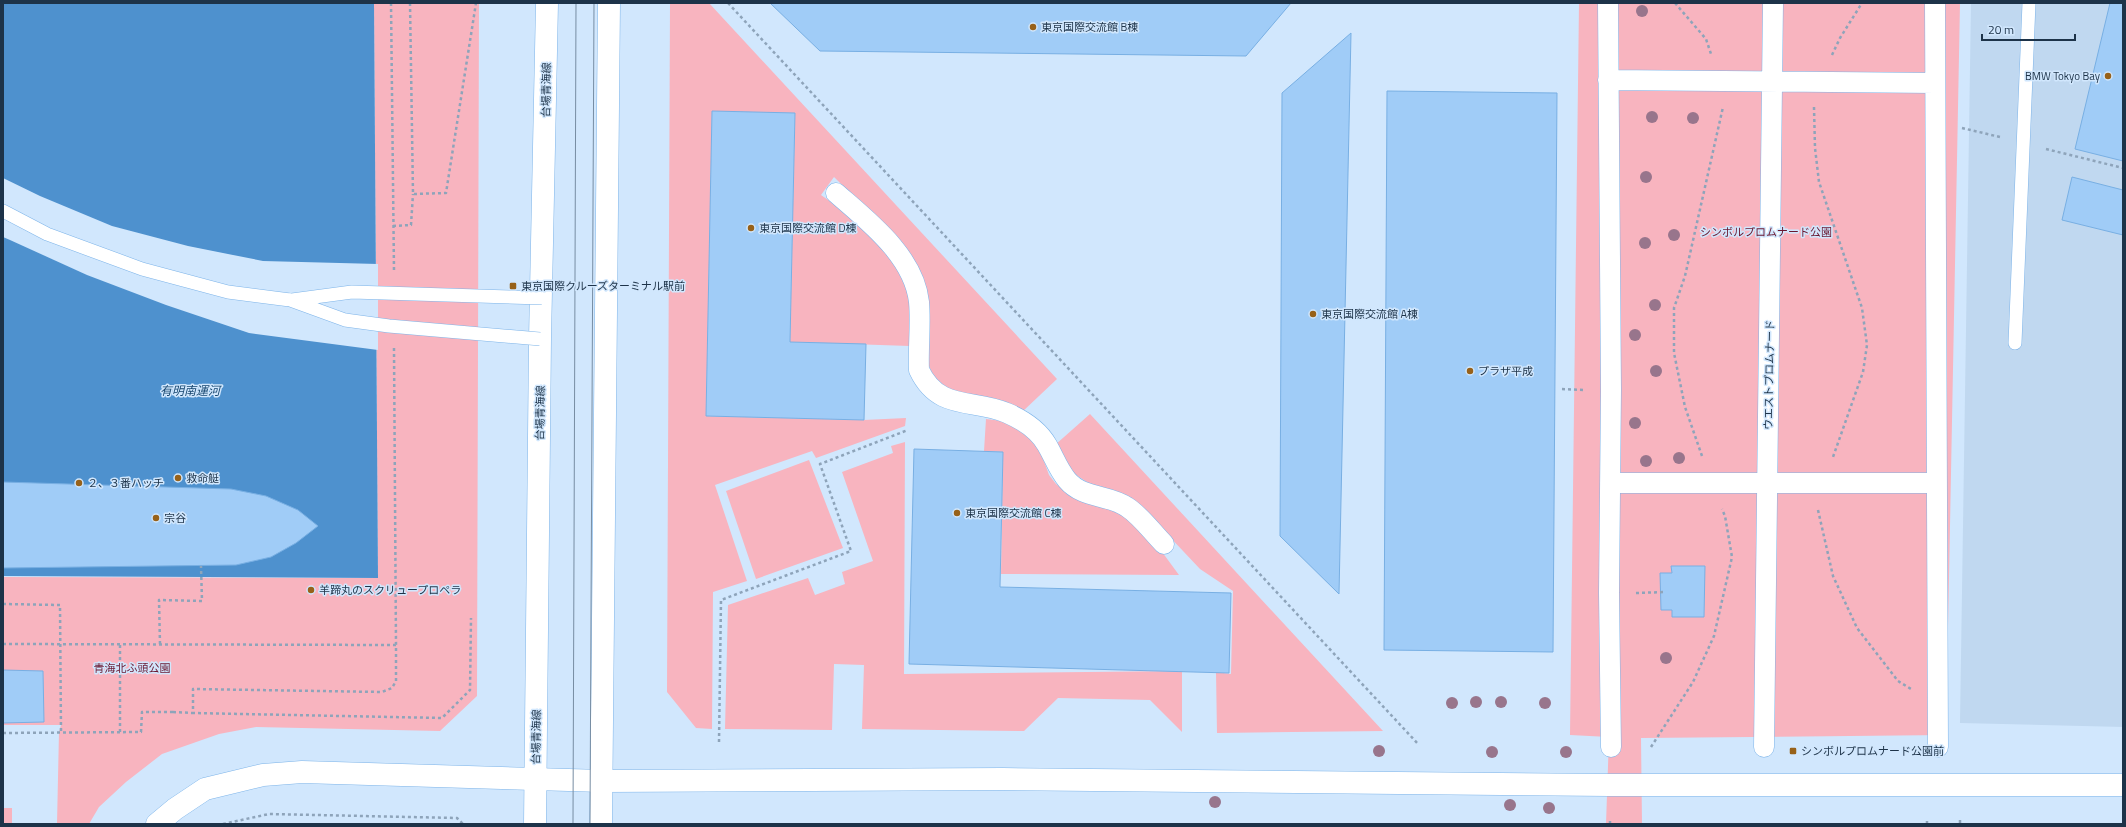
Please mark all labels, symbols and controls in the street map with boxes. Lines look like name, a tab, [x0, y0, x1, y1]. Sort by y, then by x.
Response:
scale bar	[1982, 16, 2075, 42]
place label: 東京国際交流館 B棟	[1041, 19, 1138, 35]
text: 20 m	[1988, 20, 2014, 39]
marker: 東京国際交流館 B棟	[1028, 22, 1038, 32]
street label: 台場青海線	[538, 62, 554, 118]
place label: BMW Tokyo Bay	[2025, 68, 2101, 84]
marker: BMW Tokyo Bay	[2103, 71, 2113, 81]
place label: 東京国際交流館 D棟	[759, 220, 857, 236]
marker: 東京国際交流館 D棟	[746, 223, 756, 233]
park label: シンボルプロムナード公園	[1700, 224, 1832, 240]
place label: 東京国際クルーズターミナル駅前	[521, 278, 685, 294]
marker: 東京国際クルーズターミナル駅前	[508, 281, 518, 291]
place label: 東京国際交流館 A棟	[1321, 306, 1418, 322]
marker: 東京国際交流館 A棟	[1308, 309, 1318, 319]
street label: ウエストプロムナード	[1760, 320, 1778, 430]
place label: プラザ平成	[1478, 363, 1533, 379]
marker: プラザ平成	[1465, 366, 1475, 376]
water label: 有明南運河	[160, 381, 222, 400]
street label: 台場青海線	[532, 385, 548, 441]
place label: 救命艇	[186, 470, 219, 486]
marker: 救命艇	[173, 473, 183, 483]
place label: ２、３番ハッチ	[87, 475, 164, 491]
marker: ２、３番ハッチ	[74, 478, 84, 488]
place label: 東京国際交流館 C棟	[965, 505, 1061, 521]
marker: 東京国際交流館 C棟	[952, 508, 962, 518]
place label: 宗谷	[164, 510, 186, 526]
marker: 宗谷	[151, 513, 161, 523]
place label: 羊蹄丸のスクリュープロペラ	[319, 582, 461, 598]
marker: 羊蹄丸のスクリュープロペラ	[306, 585, 316, 595]
park label: 青海北ふ頭公園	[94, 660, 171, 676]
street label: 台場青海線	[528, 709, 544, 765]
place label: シンボルプロムナード公園前	[1801, 743, 1944, 759]
marker: シンボルプロムナード公園前	[1788, 746, 1798, 756]

